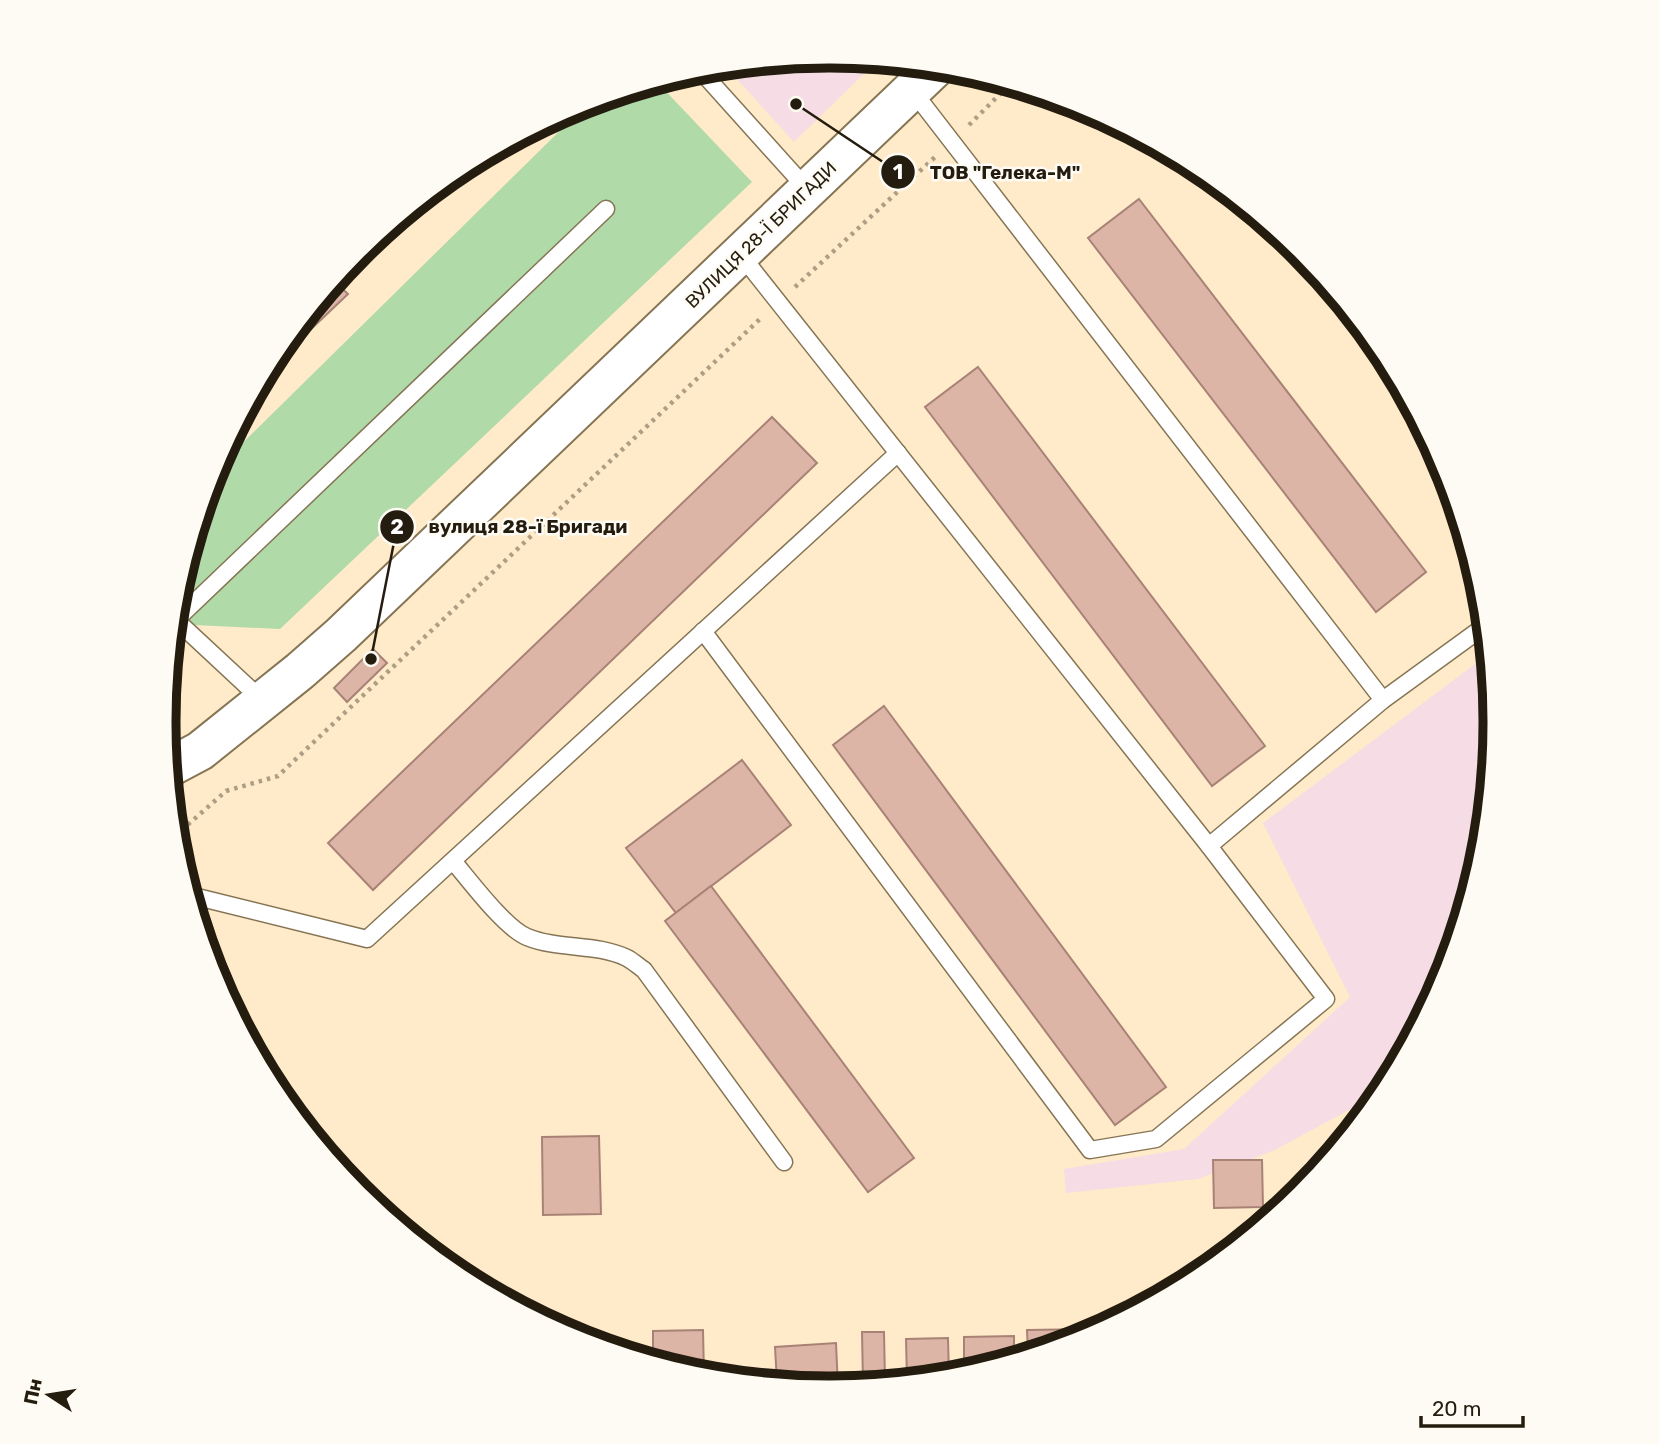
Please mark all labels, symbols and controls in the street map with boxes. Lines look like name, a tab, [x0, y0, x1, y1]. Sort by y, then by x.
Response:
callout: ТОВ "Гелека-М"	[881, 152, 1094, 192]
street label: ВУЛИЦЯ 28-Ї БРИГАДИ	[681, 157, 841, 313]
text: 1	[893, 159, 903, 184]
text: ТОВ "Гелека-М"	[930, 161, 1080, 184]
callout: вулиця 28-ї Бригади	[380, 507, 642, 547]
text: 2	[390, 514, 404, 539]
text: вулиця 28-ї Бригади	[429, 515, 627, 538]
north arrow	[14, 1360, 84, 1430]
text: Пн	[19, 1376, 47, 1407]
scale bar	[1421, 1384, 1522, 1428]
text: 20 m	[1432, 1396, 1481, 1421]

